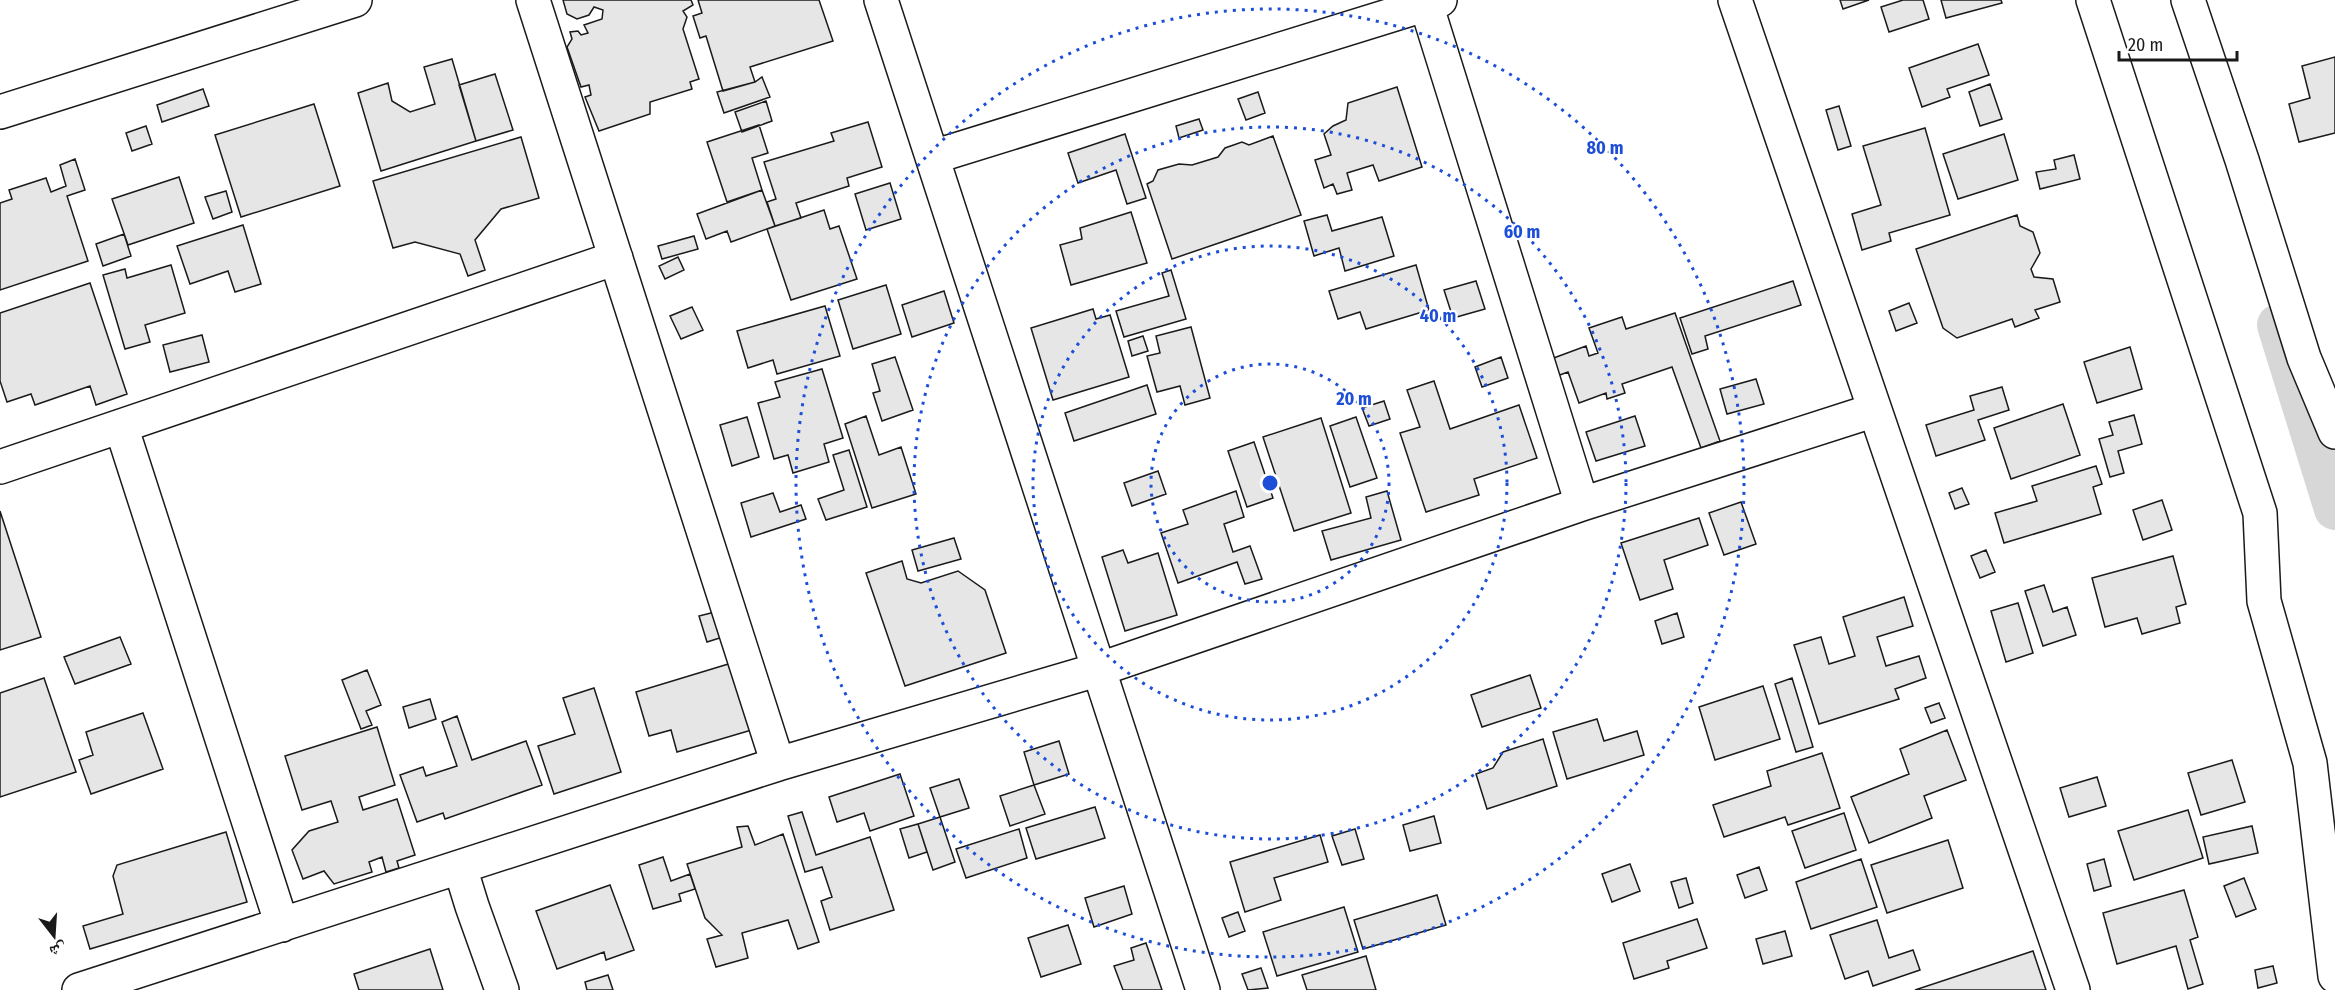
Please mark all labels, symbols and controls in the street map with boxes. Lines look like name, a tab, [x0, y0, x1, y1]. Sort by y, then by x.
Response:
scale bar	[2119, 24, 2238, 62]
text: 20 m	[2128, 34, 2163, 56]
text: 80 m	[1587, 137, 1623, 159]
text: 60 m	[1504, 221, 1540, 243]
text: 40 m	[1420, 305, 1456, 327]
text: 20 m	[1335, 388, 1372, 410]
centre of rings	[1260, 473, 1280, 493]
north arrow	[24, 906, 84, 966]
text: ش	[47, 938, 69, 961]

